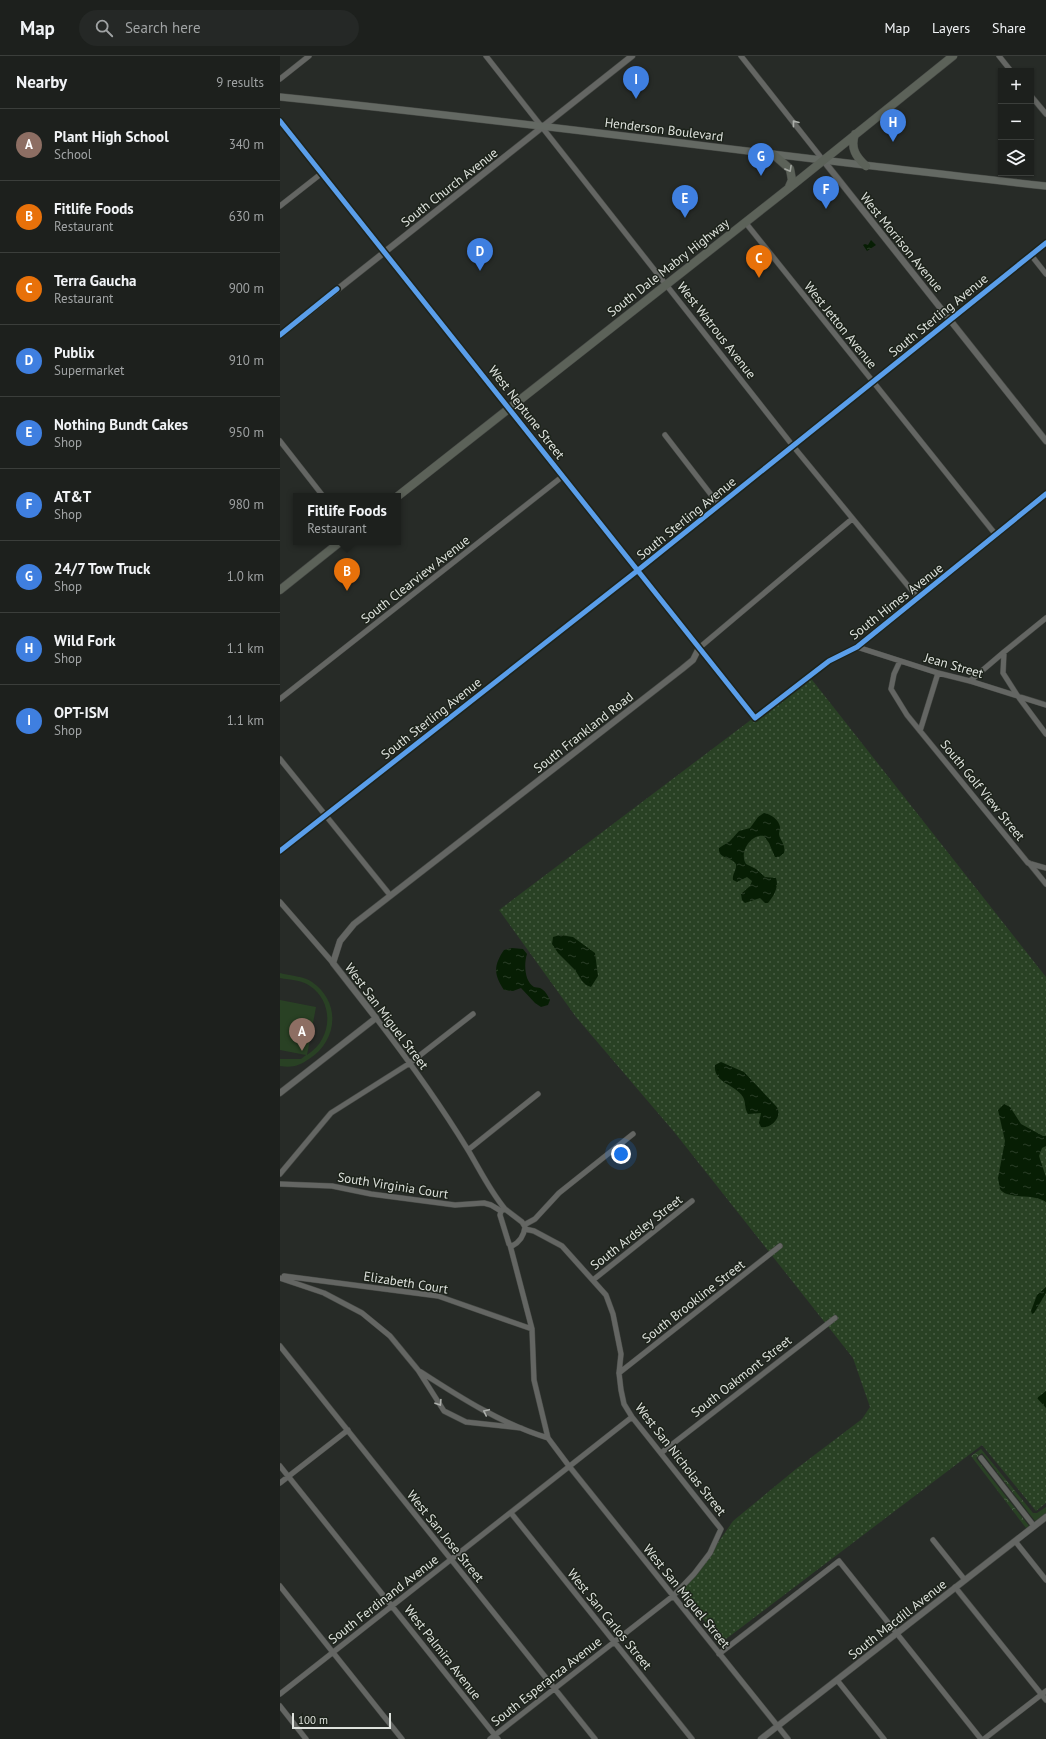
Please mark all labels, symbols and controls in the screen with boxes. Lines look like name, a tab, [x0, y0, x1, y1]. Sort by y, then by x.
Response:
search box	[79, 10, 359, 46]
text: Map	[20, 16, 55, 40]
icon: search	[93, 17, 115, 39]
text: Search here	[125, 18, 201, 37]
text: Map	[884, 19, 910, 37]
text: Layers	[932, 19, 970, 37]
text: Share	[992, 19, 1026, 37]
pin: I	[623, 66, 649, 99]
map controls	[998, 68, 1034, 176]
button: +	[998, 68, 1034, 104]
text: Nearby	[16, 71, 67, 93]
text: 9 results	[216, 74, 264, 91]
button: −	[998, 104, 1034, 140]
pin: H	[880, 109, 906, 142]
street label: Henderson Boulevard	[604, 114, 724, 145]
one-way arrow	[792, 121, 799, 128]
text: Plant High School	[54, 127, 169, 146]
text: A	[25, 136, 33, 153]
text: 340 m	[229, 136, 264, 153]
button: layers	[998, 140, 1034, 176]
pin: G	[748, 143, 774, 176]
street label: South Church Avenue	[397, 144, 501, 231]
text: School	[54, 146, 92, 163]
one-way arrow	[784, 165, 791, 172]
pin: F	[813, 176, 839, 209]
pin: E	[672, 185, 698, 218]
street label: West Morrison Avenue	[856, 189, 947, 295]
text: Fitlife Foods	[54, 199, 134, 218]
text: B	[25, 208, 33, 225]
text: 630 m	[229, 208, 264, 225]
street label: South Dale Mabry Highway	[604, 214, 733, 320]
text: Restaurant	[54, 218, 113, 235]
pin: D	[467, 238, 493, 271]
pin: C	[746, 245, 772, 278]
street label: South Sterling Avenue	[885, 270, 991, 361]
text: Terra Gaucha	[54, 271, 137, 290]
street label: West Watrous Avenue	[673, 278, 760, 382]
street label: West Jetton Avenue	[800, 278, 881, 372]
text: C	[25, 280, 33, 297]
text: 900 m	[229, 280, 264, 297]
text: Restaurant	[54, 290, 113, 307]
text: Publix	[54, 343, 95, 362]
text: D	[25, 352, 33, 369]
text: 910 m	[229, 352, 264, 369]
text: Supermarket	[54, 362, 124, 379]
street label: West Neptune Street	[485, 362, 569, 463]
text: Nothing Bundt Cakes	[54, 415, 188, 434]
text: E	[26, 424, 32, 441]
text: 950 m	[229, 424, 264, 441]
text: Shop	[54, 434, 82, 451]
street label: South Sterling Avenue	[633, 473, 739, 564]
text: AT&T	[54, 487, 91, 506]
popup	[293, 493, 401, 545]
text: F	[26, 496, 32, 513]
text: 980 m	[229, 496, 264, 513]
text: Fitlife Foods	[307, 501, 387, 520]
text: Shop	[54, 506, 82, 523]
text: Restaurant	[307, 520, 367, 537]
street label: South Clearview Avenue	[357, 532, 473, 627]
pin: B	[334, 558, 360, 591]
text: 24/7 Tow Truck	[54, 559, 150, 578]
street label: South Himes Avenue	[846, 559, 947, 643]
text: G	[25, 568, 33, 585]
text: 1.0 km	[227, 568, 264, 585]
text: Shop	[54, 578, 82, 595]
text: Wild Fork	[54, 631, 116, 650]
text: H	[25, 640, 33, 657]
text: 1.1 km	[227, 640, 264, 657]
street label: Jean Street	[921, 649, 986, 682]
text: Shop	[54, 650, 82, 667]
street label: South Sterling Avenue	[378, 674, 485, 763]
street label: South Frankland Road	[530, 688, 637, 777]
text: OPT-ISM	[54, 703, 109, 722]
text: I	[27, 712, 31, 729]
text: 1.1 km	[227, 712, 264, 729]
text: Shop	[54, 722, 82, 739]
street label: South Golf View Street	[937, 736, 1029, 845]
street label: West San Miguel Street	[341, 960, 433, 1073]
pin: A	[289, 1018, 315, 1051]
your location	[611, 1144, 631, 1164]
street label: South Virginia Court	[336, 1168, 450, 1203]
street label: South Ardsley Street	[587, 1191, 686, 1274]
street label: South Brookline Street	[639, 1256, 749, 1347]
street label: Elizabeth Court	[362, 1267, 450, 1298]
street label: South Oakmont Street	[688, 1331, 796, 1421]
one-way arrow	[434, 1399, 442, 1406]
street label: West San Nicholas Street	[631, 1399, 730, 1520]
one-way arrow	[482, 1409, 490, 1417]
street label: West San Jose Street	[403, 1487, 488, 1586]
street label: West San Miguel Street	[639, 1541, 734, 1652]
street label: South Ferdinand Avenue	[325, 1551, 442, 1648]
street label: West San Carlos Street	[564, 1565, 656, 1674]
street label: South Macdill Avenue	[845, 1576, 950, 1663]
street label: West Palmira Avenue	[400, 1601, 485, 1703]
street label: South Esperanza Avenue	[488, 1633, 605, 1730]
scale bar	[292, 1711, 391, 1730]
text: 100 m	[298, 1713, 328, 1727]

